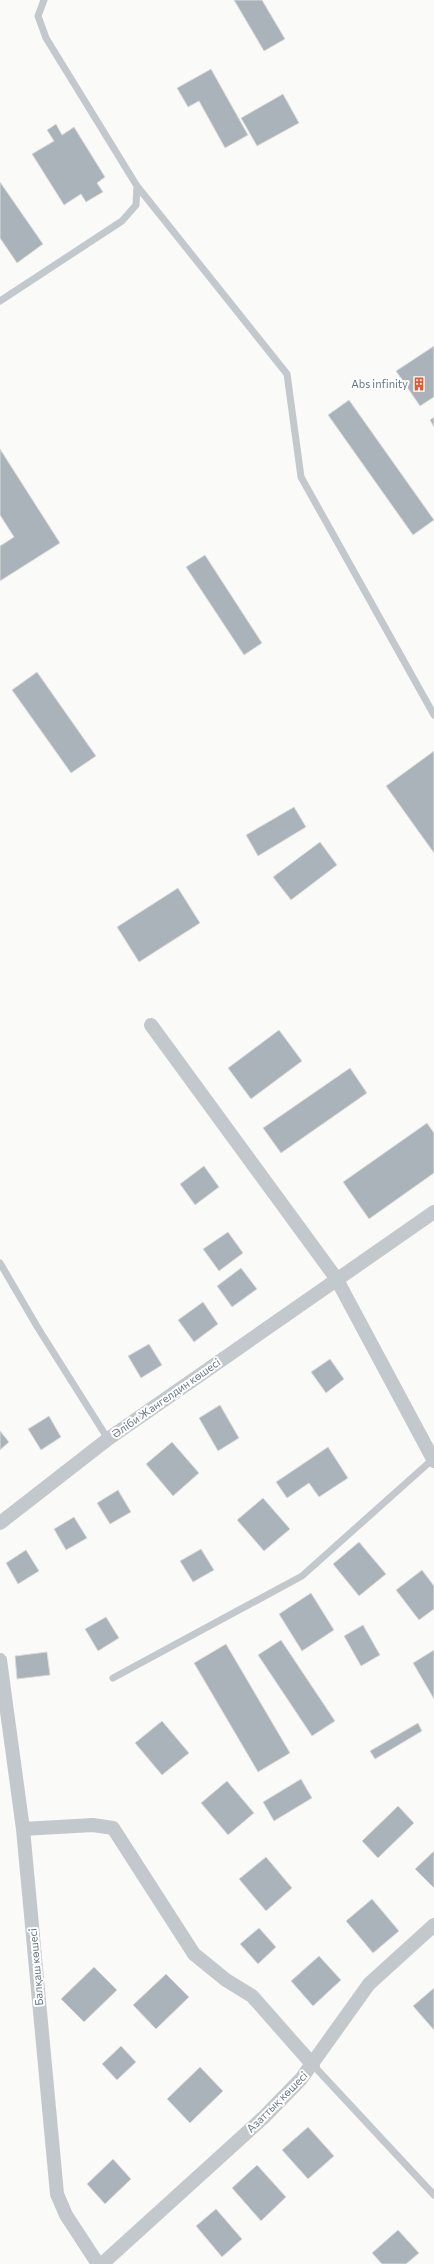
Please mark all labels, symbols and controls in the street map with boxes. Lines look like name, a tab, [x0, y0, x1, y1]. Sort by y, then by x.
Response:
building icon: Abs infinity	[411, 376, 427, 392]
place label: Abs infinity	[351, 377, 408, 390]
street label: Әліби Жангелдин көшесі	[109, 1355, 223, 1440]
street label: Балқаш көшесі	[26, 1928, 45, 2006]
street label: Азаттық көшесі	[244, 2068, 310, 2135]

